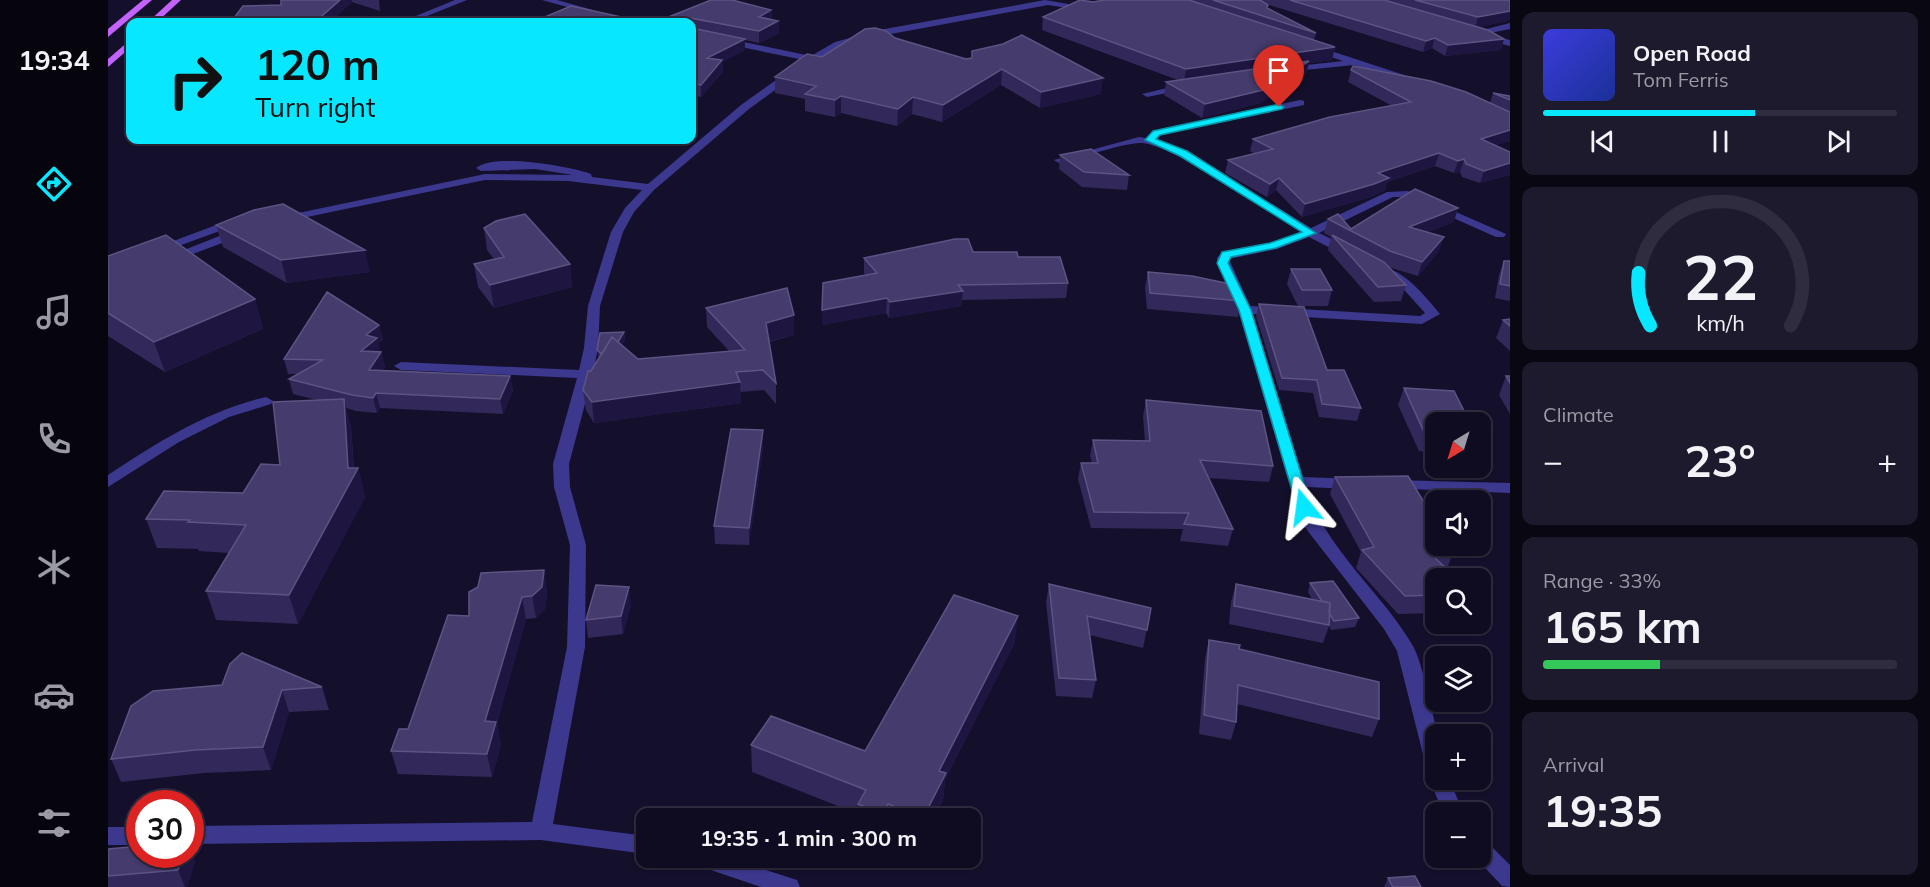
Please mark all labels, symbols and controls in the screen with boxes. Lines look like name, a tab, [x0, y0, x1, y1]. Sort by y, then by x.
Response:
text: 120 m	[255, 38, 380, 91]
text: Open Road	[1633, 39, 1751, 67]
icon: right	[156, 42, 234, 120]
text: 19:34	[18, 43, 90, 77]
pin	[1253, 45, 1304, 107]
icon: arrive	[1262, 54, 1295, 87]
text: Tom Ferris	[1633, 67, 1729, 92]
text: Turn right	[255, 90, 375, 124]
icon: previous	[1586, 125, 1619, 158]
icon: pause	[1704, 125, 1737, 158]
icon: next	[1822, 125, 1855, 158]
icon: directions	[33, 163, 75, 205]
text: 22	[1683, 237, 1757, 316]
icon: music	[33, 291, 75, 333]
text: km/h	[1696, 309, 1744, 336]
text: Climate	[1543, 402, 1614, 427]
north arrow	[1425, 412, 1491, 478]
map controls	[1425, 412, 1491, 868]
icon: phone	[33, 418, 75, 460]
text: 23°	[1684, 432, 1756, 488]
text: −	[1543, 440, 1563, 481]
text: +	[1877, 440, 1897, 481]
position arrow	[1272, 475, 1336, 539]
button: sound	[1425, 490, 1491, 556]
icon: climate	[33, 546, 75, 588]
button: search	[1425, 568, 1491, 634]
text: Range · 33%	[1543, 568, 1661, 593]
text: 165 km	[1543, 598, 1702, 654]
button: layers	[1425, 646, 1491, 712]
icon: car	[33, 674, 75, 716]
button: +	[1425, 724, 1491, 790]
text: Arrival	[1543, 752, 1604, 777]
text: 19:35	[1543, 782, 1662, 838]
speed limit sign: 30	[126, 790, 204, 868]
icon: filters	[33, 802, 75, 844]
button: −	[1425, 802, 1491, 868]
text: 19:35 · 1 min · 300 m	[700, 824, 917, 852]

